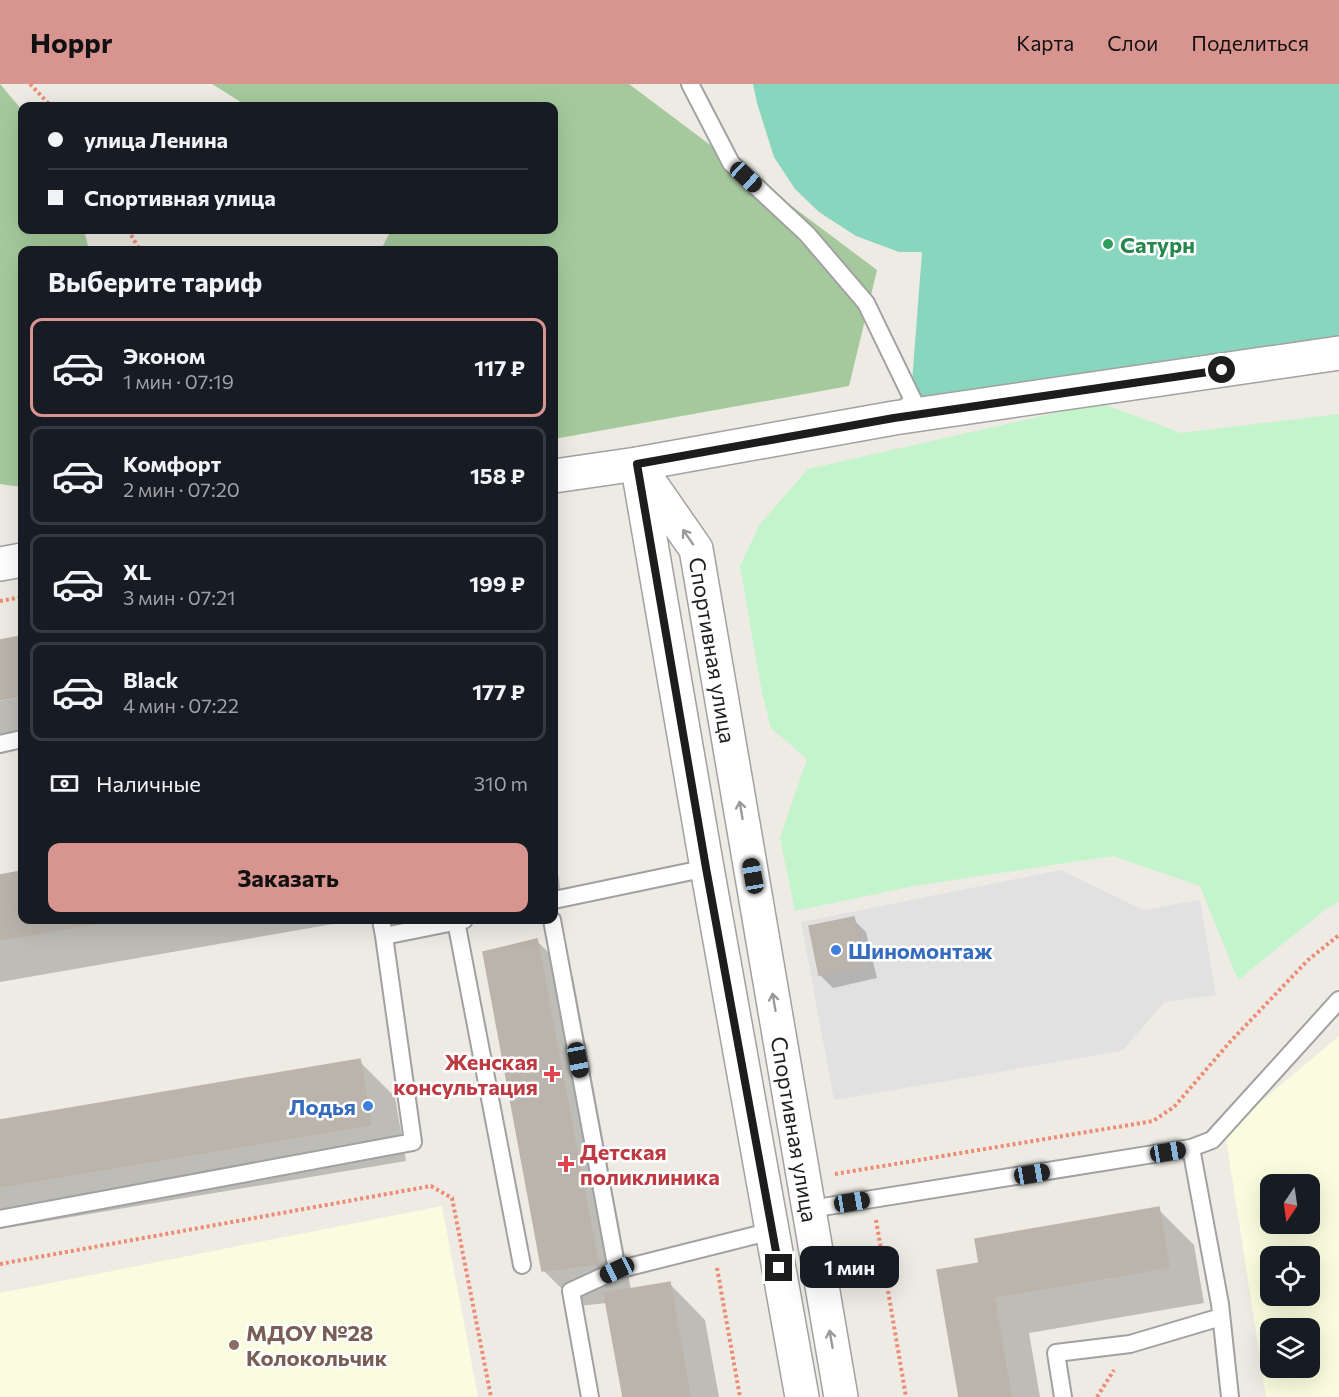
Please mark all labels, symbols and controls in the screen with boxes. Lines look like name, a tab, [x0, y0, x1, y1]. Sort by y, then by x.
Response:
text: Hoppr	[30, 25, 112, 59]
text: Карта	[1016, 30, 1074, 55]
text: Слои	[1107, 30, 1158, 55]
text: Поделиться	[1191, 30, 1309, 55]
text: улица Ленина	[84, 126, 228, 153]
car	[727, 158, 765, 196]
text: Спортивная улица	[84, 184, 276, 211]
place label: Сатурн	[1120, 231, 1195, 258]
marker: Сатурн	[1101, 237, 1115, 251]
text: Выберите тариф	[48, 265, 262, 298]
icon: car	[51, 341, 105, 395]
text: Эконом	[123, 342, 205, 369]
text: 117 ₽	[474, 354, 525, 381]
route start	[1208, 356, 1235, 383]
text: 1 мин · 07:19	[123, 369, 234, 393]
icon: car	[51, 449, 105, 503]
text: Комфорт	[123, 450, 221, 477]
text: 158 ₽	[470, 462, 525, 489]
text: 2 мин · 07:20	[123, 477, 240, 501]
one-way arrow	[682, 530, 694, 546]
street label: Спортивная улица	[684, 555, 742, 745]
icon: car	[51, 557, 105, 611]
text: XL	[123, 558, 151, 585]
text: 199 ₽	[469, 570, 525, 597]
text: 3 мин · 07:21	[123, 585, 236, 609]
icon: car	[51, 665, 105, 719]
text: Black	[123, 666, 178, 693]
text: 177 ₽	[472, 678, 525, 705]
text: 4 мин · 07:22	[123, 693, 239, 717]
icon: cash	[48, 767, 81, 800]
text: Наличные	[96, 770, 201, 797]
text: 310 m	[474, 771, 528, 795]
one-way arrow	[736, 801, 747, 820]
button: Заказать	[48, 843, 528, 912]
car	[741, 857, 765, 895]
place label: Шиномонтаж	[848, 937, 993, 964]
marker: Шиномонтаж	[829, 943, 843, 957]
one-way arrow	[769, 993, 780, 1012]
street label: Спортивная улица	[766, 1034, 824, 1224]
car	[566, 1041, 590, 1079]
place label: Женская консультация	[393, 1048, 538, 1100]
marker: Женская консультация	[543, 1065, 561, 1083]
place label: Лодья	[289, 1093, 356, 1120]
marker: Лодья	[361, 1099, 375, 1113]
place label: Детская поликлиника	[580, 1138, 720, 1190]
car	[1149, 1140, 1187, 1164]
marker: Детская поликлиника	[557, 1155, 575, 1173]
car	[1013, 1162, 1051, 1186]
north arrow	[1260, 1174, 1320, 1234]
map controls	[1260, 1174, 1320, 1378]
car	[833, 1190, 871, 1214]
button: locate	[1260, 1246, 1320, 1306]
callout: 1 мин	[800, 1247, 899, 1289]
car	[597, 1254, 637, 1286]
route end	[765, 1254, 792, 1281]
text: 1 мин	[824, 1255, 875, 1279]
button: layers	[1260, 1318, 1320, 1378]
place label: МДОУ №28 Колокольчик	[246, 1319, 388, 1371]
one-way arrow	[826, 1330, 837, 1350]
marker: МДОУ №28 Колокольчик	[227, 1338, 241, 1352]

